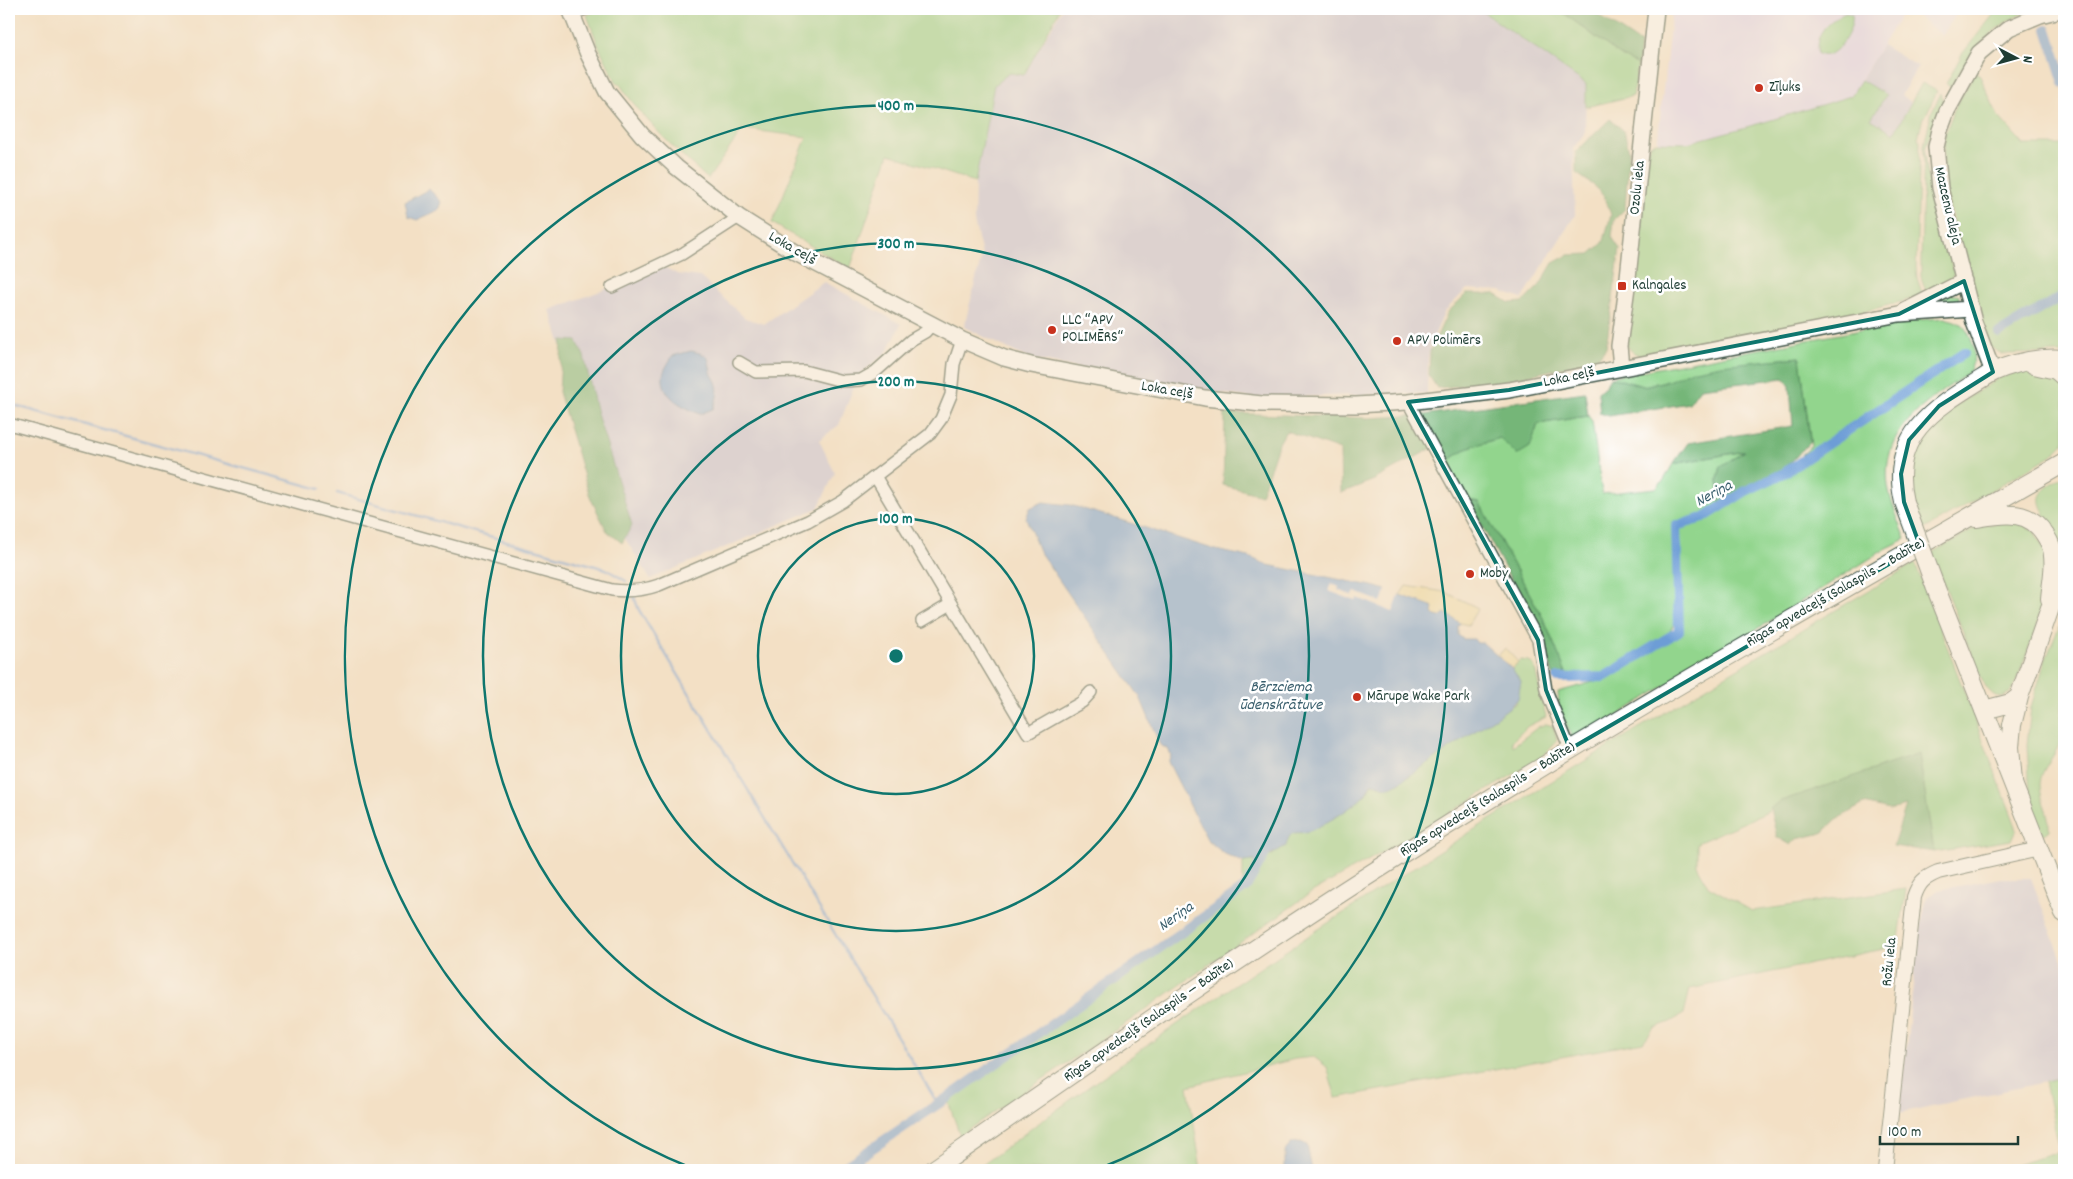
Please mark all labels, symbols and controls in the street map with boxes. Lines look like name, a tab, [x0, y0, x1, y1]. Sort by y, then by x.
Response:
north arrow	[1990, 32, 2040, 82]
text: N	[2017, 55, 2037, 64]
place label: Zīļuks	[1769, 77, 1801, 99]
marker: Zīļuks	[1753, 82, 1765, 94]
text: 400 m	[878, 96, 914, 118]
street label: Ozolu iela	[1624, 159, 1652, 216]
street label: Mazcenu aleja	[1927, 165, 1967, 248]
street label: Loka ceļš	[764, 226, 820, 272]
text: 300 m	[878, 234, 914, 256]
place label: Kalngales	[1632, 275, 1687, 297]
marker: Kalngales	[1616, 280, 1628, 292]
place label: LLC “APV POLIMĒRS“	[1062, 310, 1124, 349]
marker: LLC “APV POLIMĒRS“	[1046, 324, 1058, 336]
place label: APV Polimērs	[1407, 330, 1481, 352]
marker: APV Polimērs	[1391, 335, 1403, 347]
street label: Loka ceļš	[1541, 362, 1597, 394]
text: 200 m	[878, 372, 914, 394]
street label: Loka ceļš	[1139, 376, 1195, 406]
water label: Neriņa	[1692, 474, 1738, 513]
text: 100 m	[879, 509, 913, 531]
street label: Rīgas apvedceļš (Salaspils — Babīte)	[1742, 533, 1930, 653]
place label: Moby	[1480, 563, 1509, 585]
marker: Moby	[1464, 568, 1476, 580]
centre of rings	[887, 647, 905, 665]
water label: Bērzciema ūdenskrātuve	[1240, 676, 1323, 717]
place label: Mārupe Wake Park	[1367, 686, 1470, 708]
marker: Mārupe Wake Park	[1351, 691, 1363, 703]
street label: Rīgas apvedceļš (Salaspils — Babīte)	[1396, 737, 1580, 863]
water label: Neriņa	[1154, 896, 1200, 938]
street label: Rožu iela	[1876, 936, 1904, 988]
street label: Rīgas apvedceļš (Salaspils — Babīte)	[1059, 954, 1239, 1088]
scale bar	[1880, 1114, 2018, 1146]
text: 100 m	[1888, 1122, 1921, 1144]

